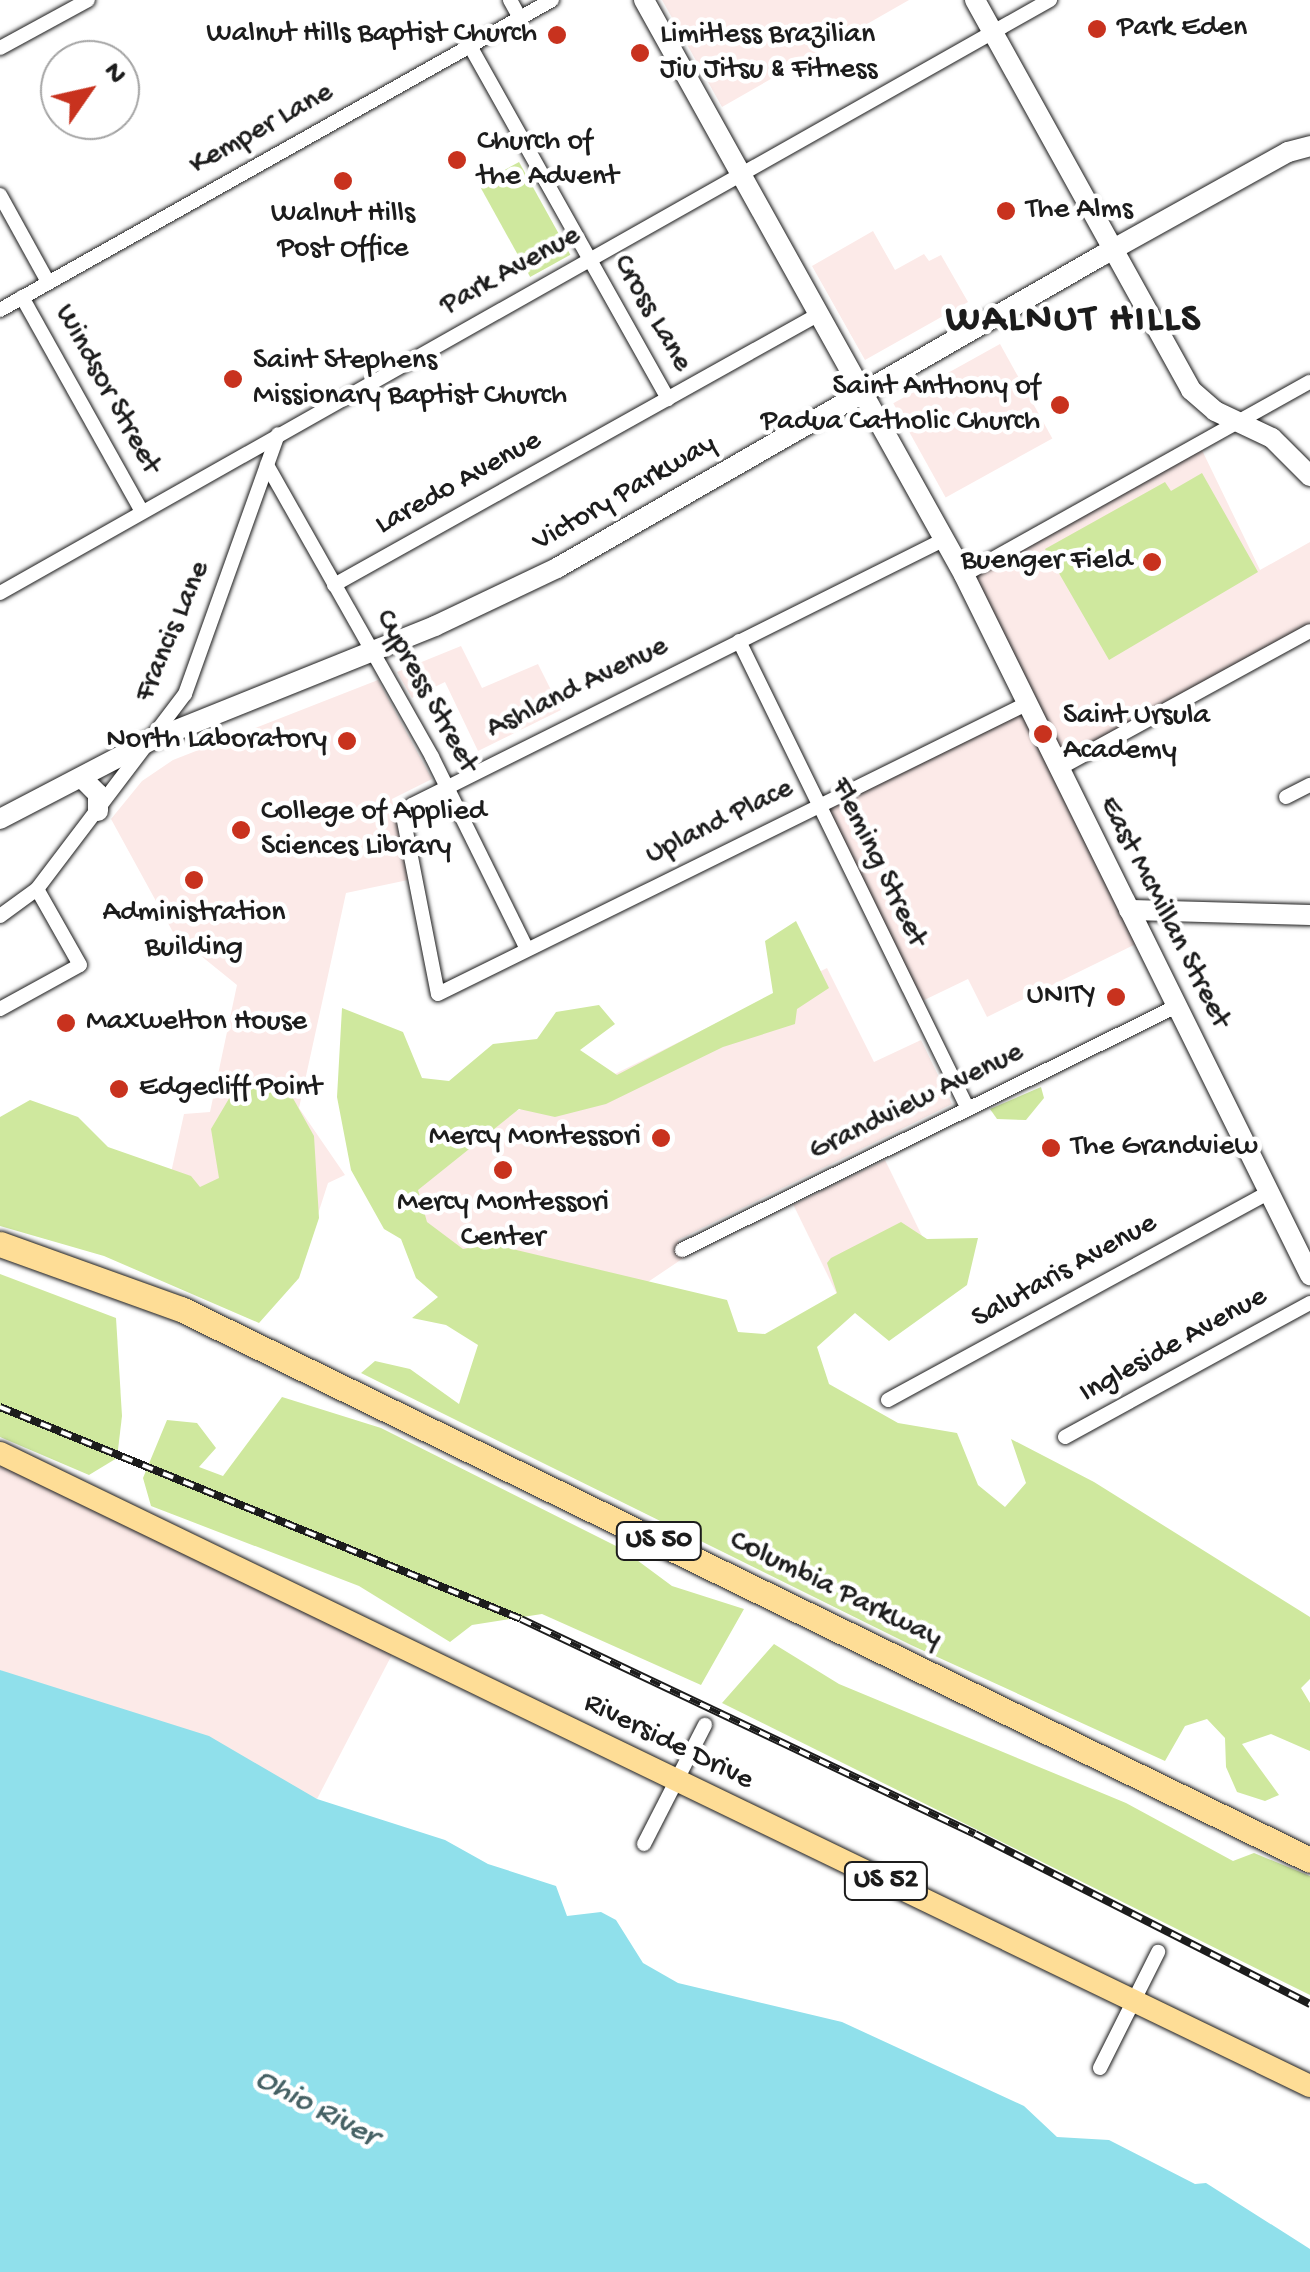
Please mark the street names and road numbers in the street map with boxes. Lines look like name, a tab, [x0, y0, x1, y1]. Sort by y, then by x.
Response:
street label: Kemper Lane	[184, 76, 340, 184]
street label: Park Avenue	[435, 219, 587, 325]
street label: Cross Lane	[603, 249, 699, 379]
street label: Windsor Street	[45, 299, 167, 481]
street label: Laredo Avenue	[370, 424, 548, 544]
street label: Victory Parkway	[527, 427, 723, 561]
street label: Francis Lane	[128, 556, 220, 708]
street label: Cypress Street	[365, 604, 485, 780]
street label: Ashland Avenue	[481, 630, 675, 748]
street label: Upland Place	[640, 772, 800, 874]
street label: Fleming Street	[821, 773, 933, 953]
street label: East McMillan Street	[1089, 791, 1237, 1035]
street label: Grandview Avenue	[804, 1036, 1030, 1170]
street label: Salutaris Avenue	[966, 1206, 1164, 1338]
street label: Ingleside Avenue	[1074, 1280, 1274, 1412]
road number: US 50	[614, 1518, 704, 1564]
street label: Columbia Parkway	[723, 1524, 947, 1658]
street label: Riverside Drive	[577, 1686, 759, 1800]
road number: US 52	[844, 1858, 928, 1904]

